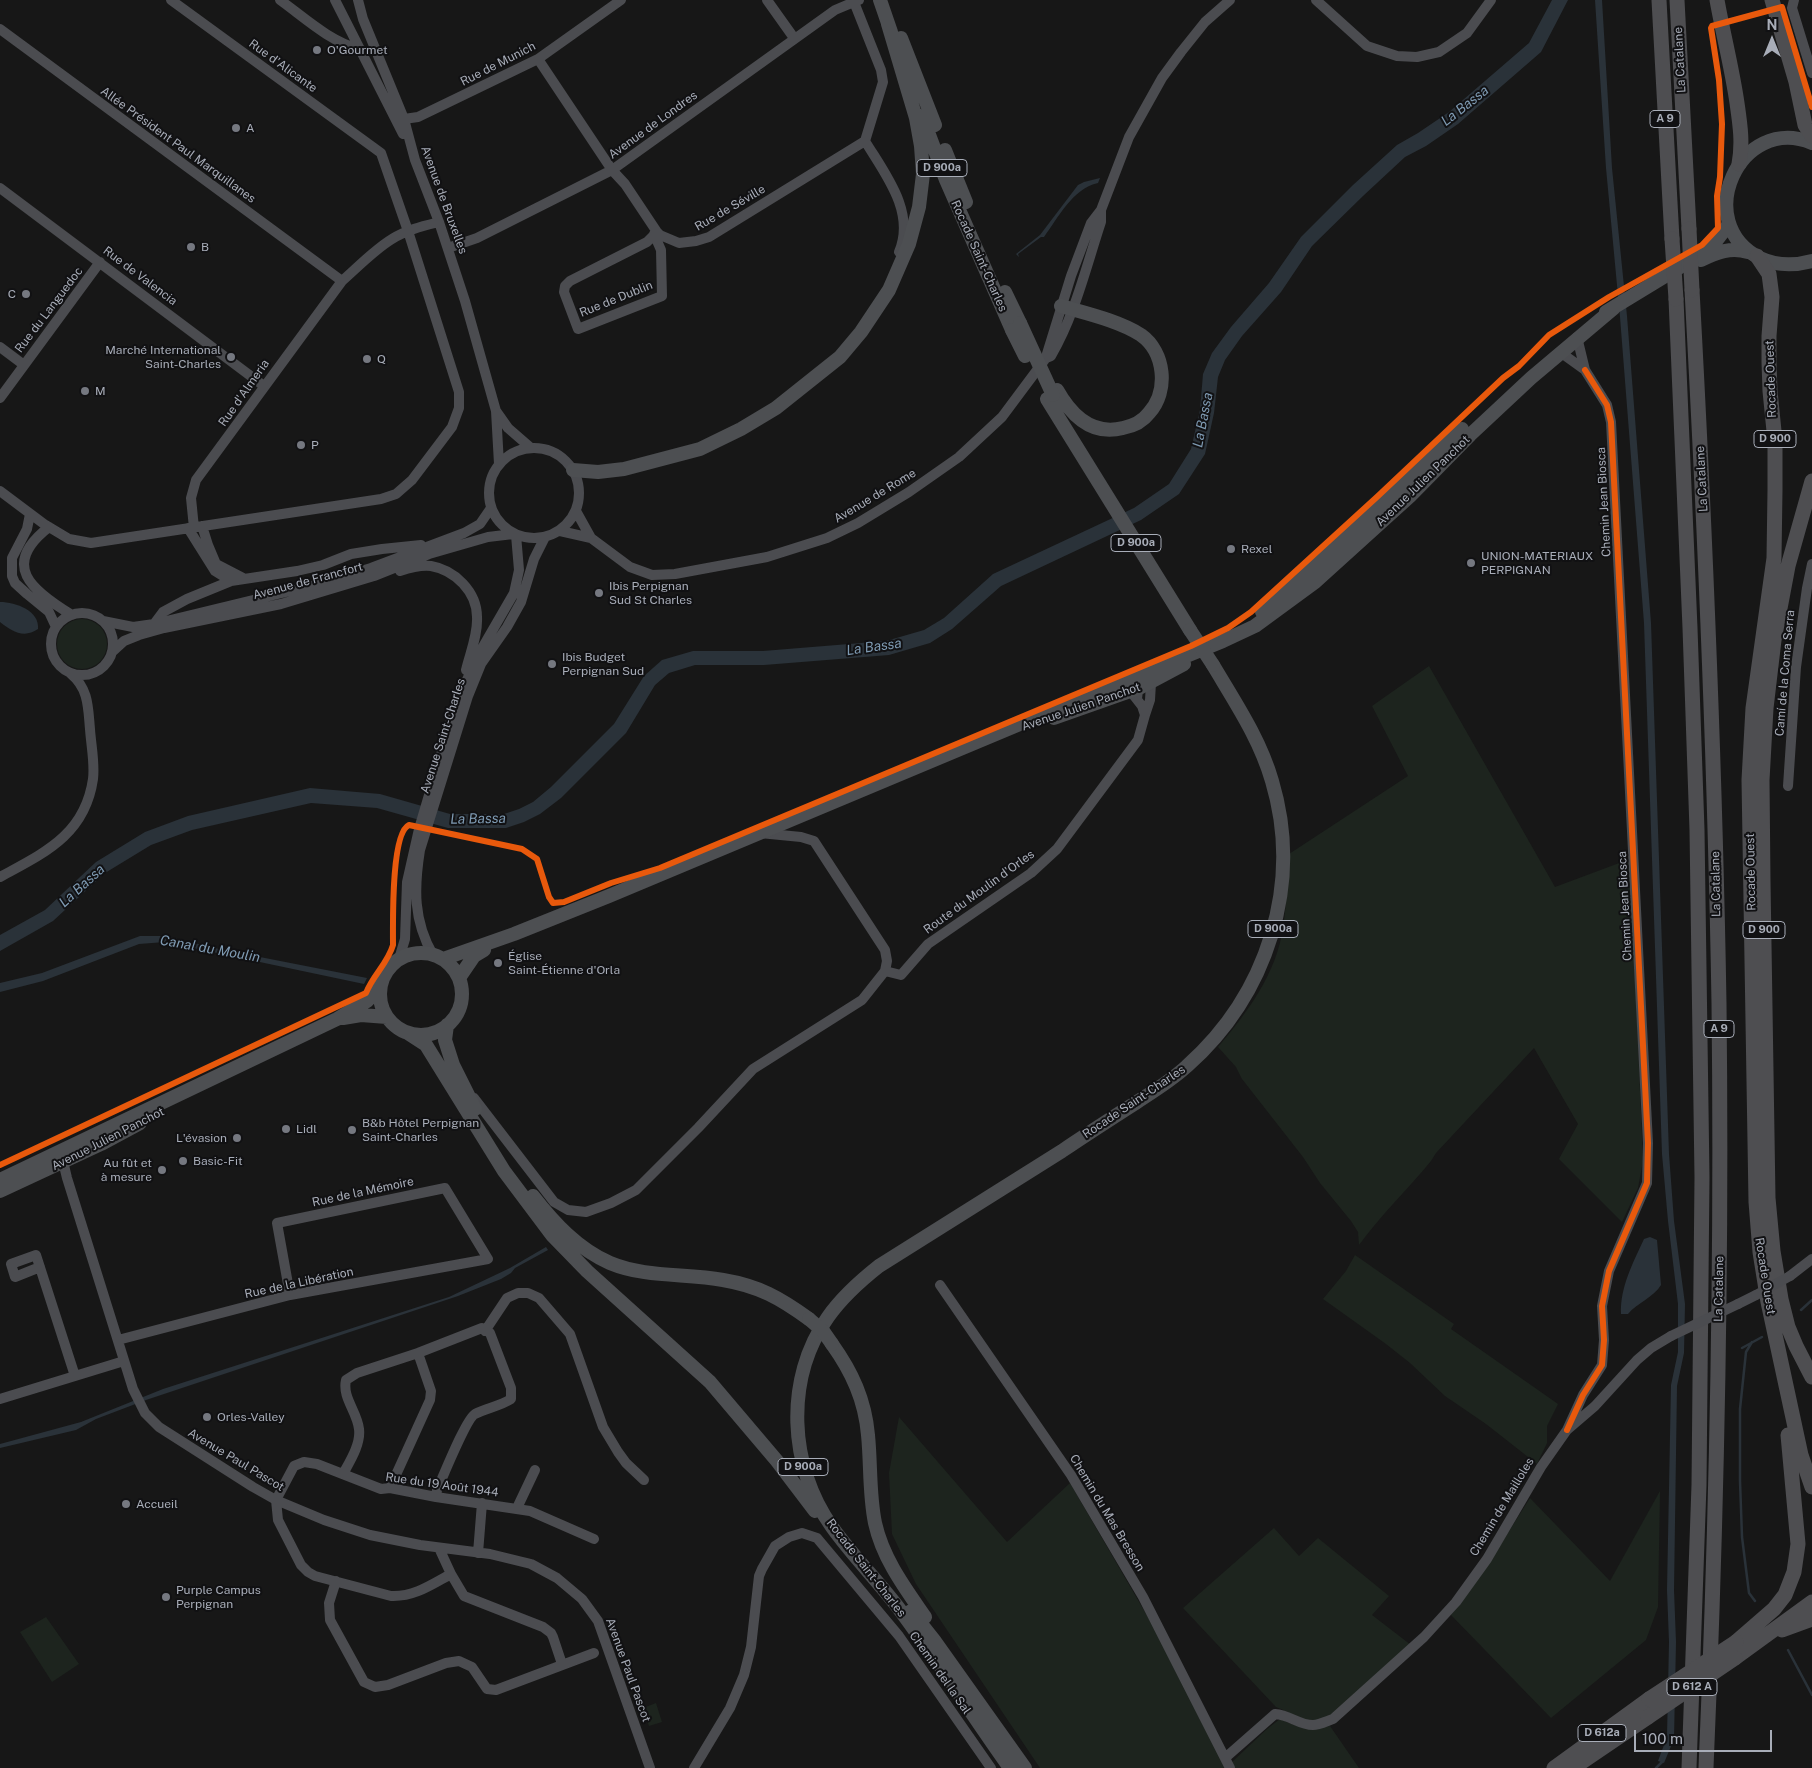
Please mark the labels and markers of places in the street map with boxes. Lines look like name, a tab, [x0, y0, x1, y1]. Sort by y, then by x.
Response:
place label: O'Gourmet	[327, 43, 388, 57]
marker: O'Gourmet	[311, 44, 323, 56]
place label: A	[246, 121, 255, 135]
marker: A	[230, 122, 242, 134]
place label: B	[201, 240, 209, 254]
marker: B	[185, 241, 197, 253]
place label: C	[8, 287, 16, 301]
marker: C	[20, 288, 32, 300]
place label: Marché International Saint-Charles	[105, 343, 221, 371]
marker: Marché International Saint-Charles	[225, 351, 237, 363]
place label: Q	[377, 352, 386, 366]
marker: Q	[361, 353, 373, 365]
place label: M	[95, 384, 106, 398]
marker: M	[79, 385, 91, 397]
place label: P	[311, 438, 319, 452]
marker: P	[295, 439, 307, 451]
place label: Rexel	[1241, 542, 1272, 556]
marker: Rexel	[1225, 543, 1237, 555]
place label: UNION-MATERIAUX PERPIGNAN	[1481, 549, 1593, 577]
marker: UNION-MATERIAUX PERPIGNAN	[1465, 557, 1477, 569]
place label: Ibis Perpignan Sud St Charles	[609, 579, 692, 607]
marker: Ibis Perpignan Sud St Charles	[593, 587, 605, 599]
place label: Ibis Budget Perpignan Sud	[562, 650, 644, 678]
marker: Ibis Budget Perpignan Sud	[546, 658, 558, 670]
place label: Église Saint-Étienne d'Orla	[508, 949, 620, 977]
marker: Église Saint-Étienne d'Orla	[492, 957, 504, 969]
place label: B&b Hôtel Perpignan Saint-Charles	[362, 1116, 479, 1144]
place label: Lidl	[296, 1122, 317, 1136]
marker: Lidl	[280, 1123, 292, 1135]
marker: B&b Hôtel Perpignan Saint-Charles	[346, 1124, 358, 1136]
place label: L'évasion	[176, 1131, 227, 1145]
marker: L'évasion	[231, 1132, 243, 1144]
place label: Basic-Fit	[193, 1154, 243, 1168]
marker: Basic-Fit	[177, 1155, 189, 1167]
place label: Au fût et à mesure	[101, 1156, 152, 1184]
marker: Au fût et à mesure	[156, 1164, 168, 1176]
place label: Orles-Valley	[217, 1410, 285, 1424]
marker: Orles-Valley	[201, 1411, 213, 1423]
place label: Accueil	[136, 1497, 178, 1511]
marker: Accueil	[120, 1498, 132, 1510]
place label: Purple Campus Perpignan	[176, 1583, 261, 1611]
marker: Purple Campus Perpignan	[160, 1591, 172, 1603]

